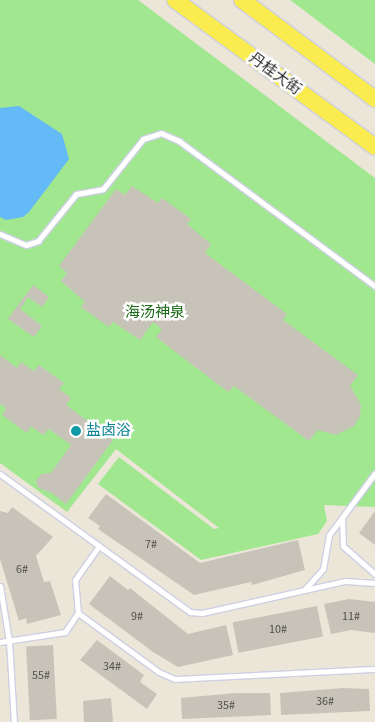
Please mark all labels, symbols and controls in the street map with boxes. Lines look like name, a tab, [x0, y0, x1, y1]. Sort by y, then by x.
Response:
street label: 丹桂大街	[245, 49, 305, 99]
park label: 海汤神泉	[125, 304, 185, 322]
place label: 盐卤浴	[86, 422, 131, 440]
marker: 盐卤浴	[70, 425, 82, 437]
house number: 7#	[145, 538, 157, 552]
house number: 6#	[16, 563, 28, 577]
house number: 9#	[131, 610, 143, 624]
house number: 11#	[342, 610, 360, 624]
house number: 10#	[269, 623, 287, 637]
house number: 34#	[103, 660, 121, 674]
house number: 55#	[32, 669, 50, 683]
house number: 36#	[316, 695, 334, 709]
house number: 35#	[217, 699, 235, 713]

